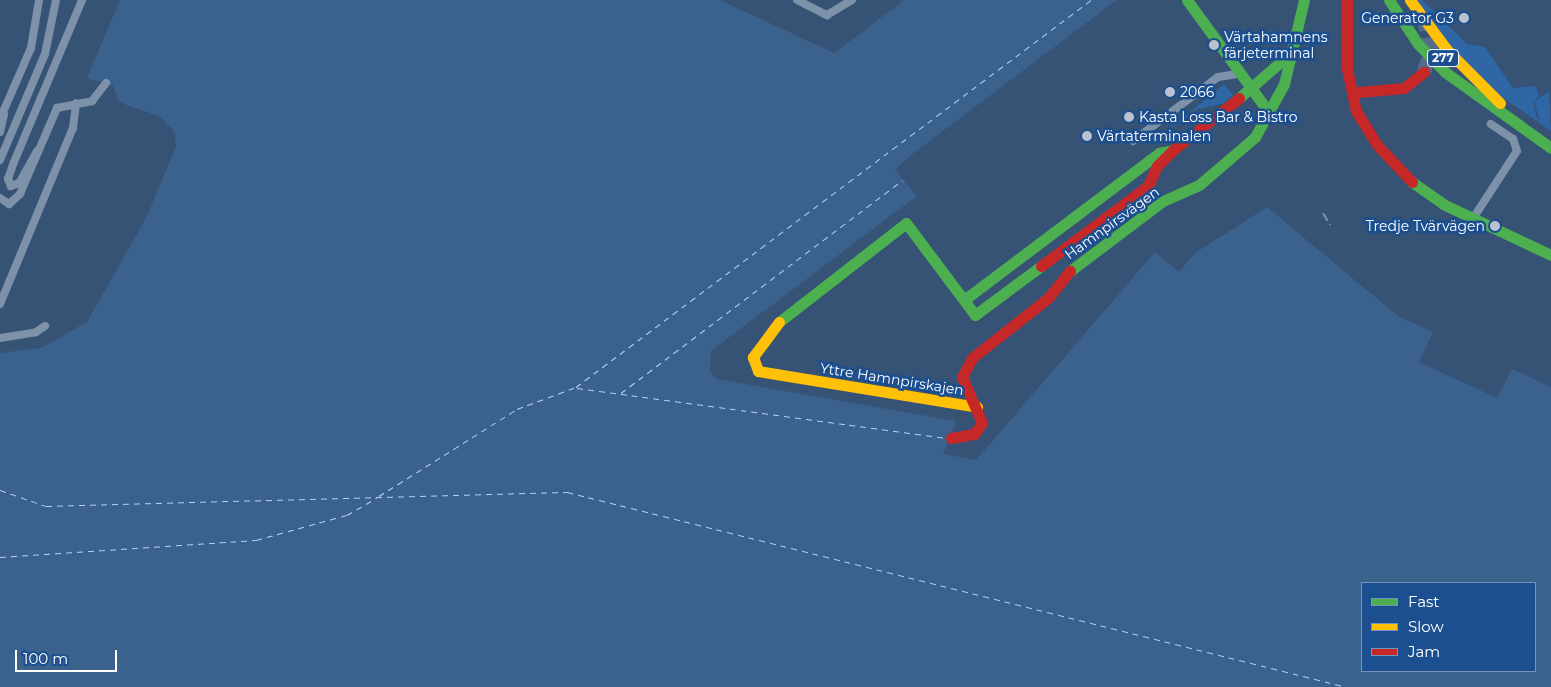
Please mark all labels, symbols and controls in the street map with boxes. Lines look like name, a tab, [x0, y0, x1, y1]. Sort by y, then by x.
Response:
place label: Generator G3	[1361, 10, 1454, 26]
marker: Generator G3	[1458, 12, 1470, 24]
place label: Värtahamnens färjeterminal	[1224, 29, 1328, 62]
marker: Värtahamnens färjeterminal	[1208, 39, 1220, 51]
road number: 277	[1427, 48, 1459, 68]
place label: 2066	[1180, 84, 1214, 100]
marker: 2066	[1164, 86, 1176, 98]
place label: Kasta Loss Bar & Bistro	[1139, 109, 1298, 125]
marker: Kasta Loss Bar & Bistro	[1123, 111, 1135, 123]
place label: Värtaterminalen	[1097, 128, 1211, 144]
marker: Värtaterminalen	[1081, 130, 1093, 142]
street label: Hamnpirsvägen	[1062, 183, 1162, 263]
place label: Tredje Tvärvägen	[1366, 218, 1485, 234]
marker: Tredje Tvärvägen	[1489, 220, 1501, 232]
street label: Yttre Hamnpirskajen	[819, 359, 965, 399]
legend	[1361, 582, 1536, 672]
text: Fast	[1408, 592, 1439, 611]
text: Slow	[1408, 617, 1444, 636]
scale bar	[18, 640, 120, 672]
text: Jam	[1408, 642, 1440, 661]
text: 100 m	[23, 649, 68, 668]

